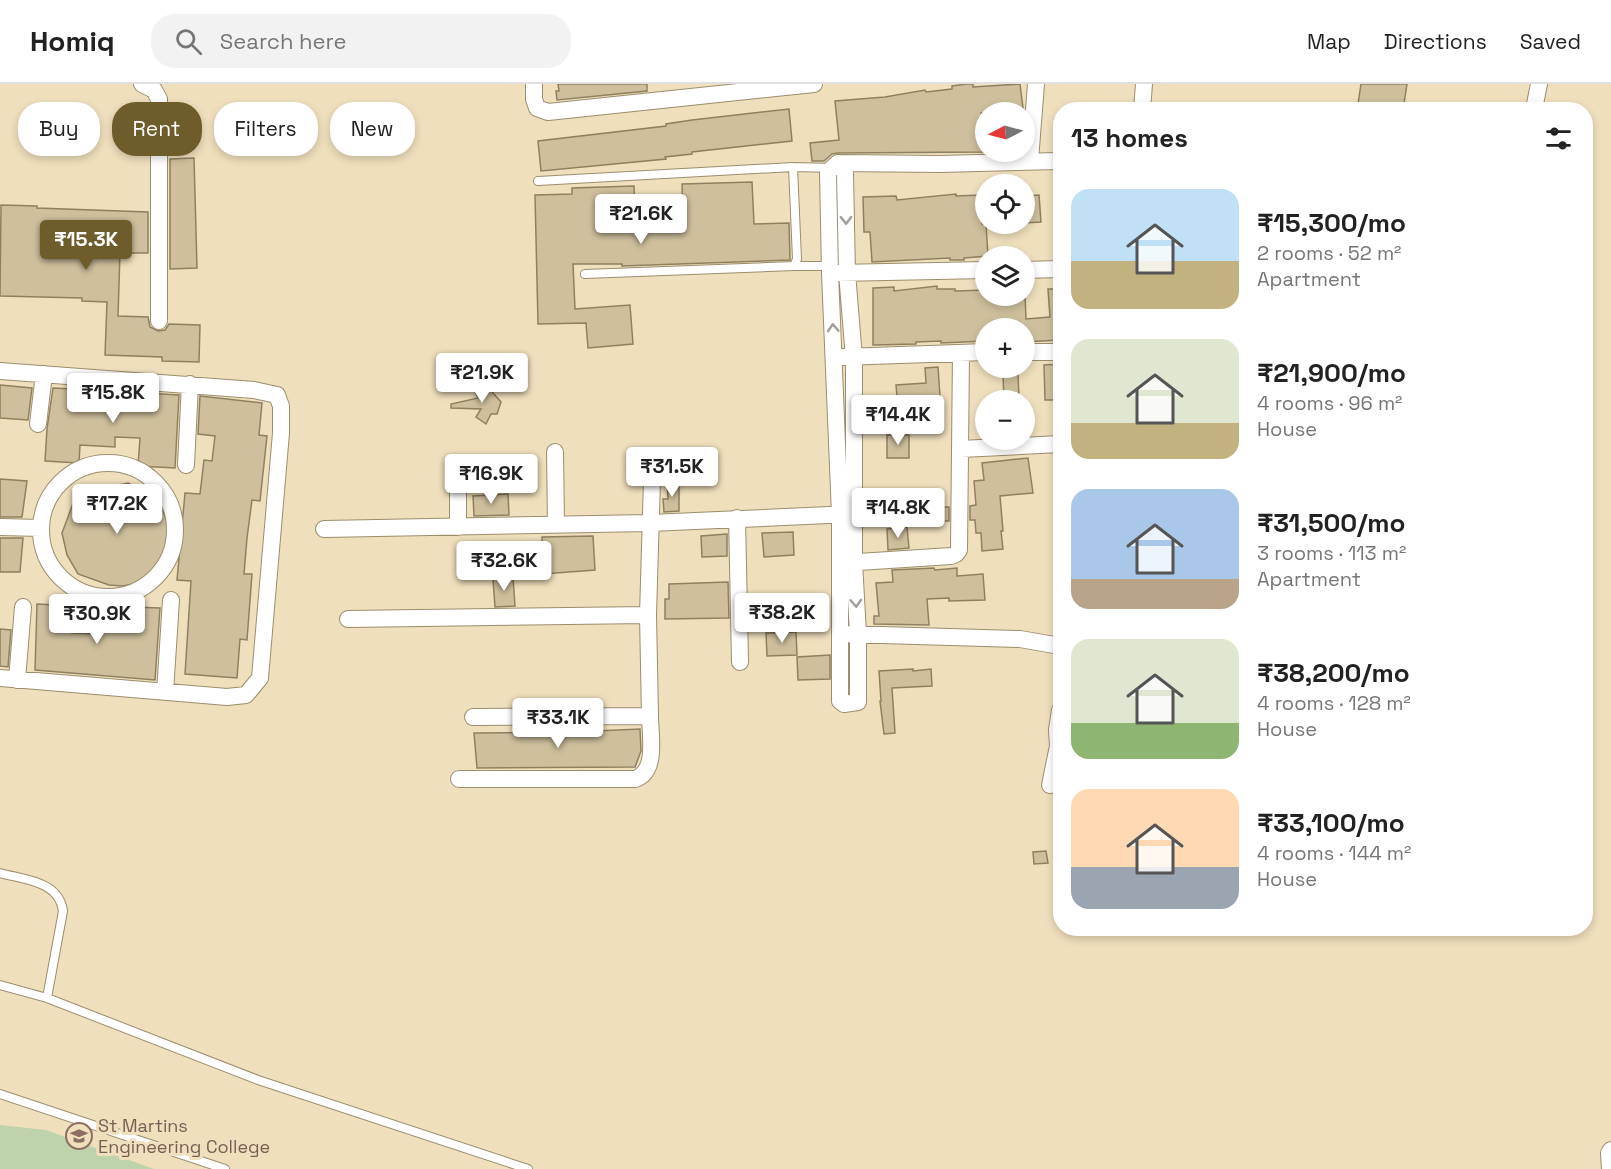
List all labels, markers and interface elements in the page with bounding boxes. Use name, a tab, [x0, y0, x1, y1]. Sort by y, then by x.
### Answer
search box	[151, 14, 571, 68]
text: Homiq	[30, 23, 115, 59]
icon: search	[172, 25, 205, 58]
text: Search here	[220, 27, 347, 55]
text: Map	[1307, 28, 1351, 55]
text: Directions	[1384, 28, 1487, 55]
text: Saved	[1520, 28, 1581, 55]
chip: Buy	[18, 102, 100, 156]
chip: Rent	[112, 102, 202, 156]
chip: Filters	[214, 102, 318, 156]
chip: New	[330, 102, 415, 156]
north arrow	[975, 102, 1035, 162]
map controls	[975, 102, 1035, 450]
text: 13 homes	[1071, 121, 1188, 155]
icon: filters	[1542, 122, 1575, 155]
button: locate	[975, 174, 1035, 234]
pin: ₹21.6K	[592, 194, 690, 245]
text: ₹21.6K	[609, 200, 673, 226]
text: ₹15,300/mo	[1257, 206, 1406, 240]
icon: home	[1119, 213, 1191, 285]
one-way arrow	[839, 215, 852, 224]
pin: ₹15.3K	[37, 220, 135, 271]
text: ₹15.3K	[54, 226, 118, 252]
text: 2 rooms · 52 m²	[1257, 240, 1401, 266]
button: layers	[975, 246, 1035, 306]
text: Apartment	[1257, 266, 1361, 292]
button: +	[975, 318, 1035, 378]
one-way arrow	[827, 323, 840, 332]
pin: ₹21.9K	[433, 353, 531, 404]
text: ₹21,900/mo	[1257, 356, 1406, 390]
text: ₹21.9K	[450, 359, 514, 385]
icon: home	[1119, 363, 1191, 435]
pin: ₹15.8K	[64, 373, 162, 424]
text: ₹15.8K	[81, 379, 145, 405]
button: −	[975, 390, 1035, 450]
text: 4 rooms · 96 m²	[1257, 390, 1402, 416]
pin: ₹14.4K	[849, 395, 947, 446]
text: ₹14.4K	[865, 401, 931, 427]
text: House	[1257, 416, 1317, 442]
pin: ₹31.5K	[623, 447, 721, 498]
text: ₹31.5K	[640, 453, 704, 479]
pin: ₹16.9K	[442, 454, 540, 505]
text: ₹16.9K	[459, 460, 523, 486]
pin: ₹17.2K	[68, 484, 166, 535]
pin: ₹14.8K	[849, 488, 947, 539]
text: ₹17.2K	[86, 490, 148, 516]
text: ₹14.8K	[866, 494, 930, 520]
text: ₹31,500/mo	[1257, 506, 1405, 540]
icon: home	[1119, 513, 1191, 585]
text: 3 rooms · 113 m²	[1257, 540, 1406, 566]
pin: ₹32.6K	[455, 541, 553, 592]
text: ₹32.6K	[470, 547, 538, 573]
text: Apartment	[1257, 566, 1361, 592]
pin: ₹38.2K	[733, 593, 831, 644]
pin: ₹30.9K	[48, 594, 146, 645]
text: ₹38.2K	[749, 599, 815, 625]
one-way arrow	[850, 599, 863, 608]
text: ₹30.9K	[63, 600, 131, 626]
text: ₹38,200/mo	[1257, 656, 1410, 690]
icon: home	[1119, 663, 1191, 735]
text: 4 rooms · 128 m²	[1257, 690, 1411, 716]
pin: ₹33.1K	[509, 698, 607, 749]
text: ₹33.1K	[526, 704, 590, 730]
text: House	[1257, 716, 1317, 742]
text: ₹33,100/mo	[1257, 806, 1405, 840]
icon: home	[1119, 813, 1191, 885]
text: 4 rooms · 144 m²	[1257, 840, 1411, 866]
text: House	[1257, 866, 1317, 892]
place label: St Martins Engineering College	[98, 1114, 270, 1158]
school or university icon: St Martins Engineering College	[64, 1121, 94, 1151]

